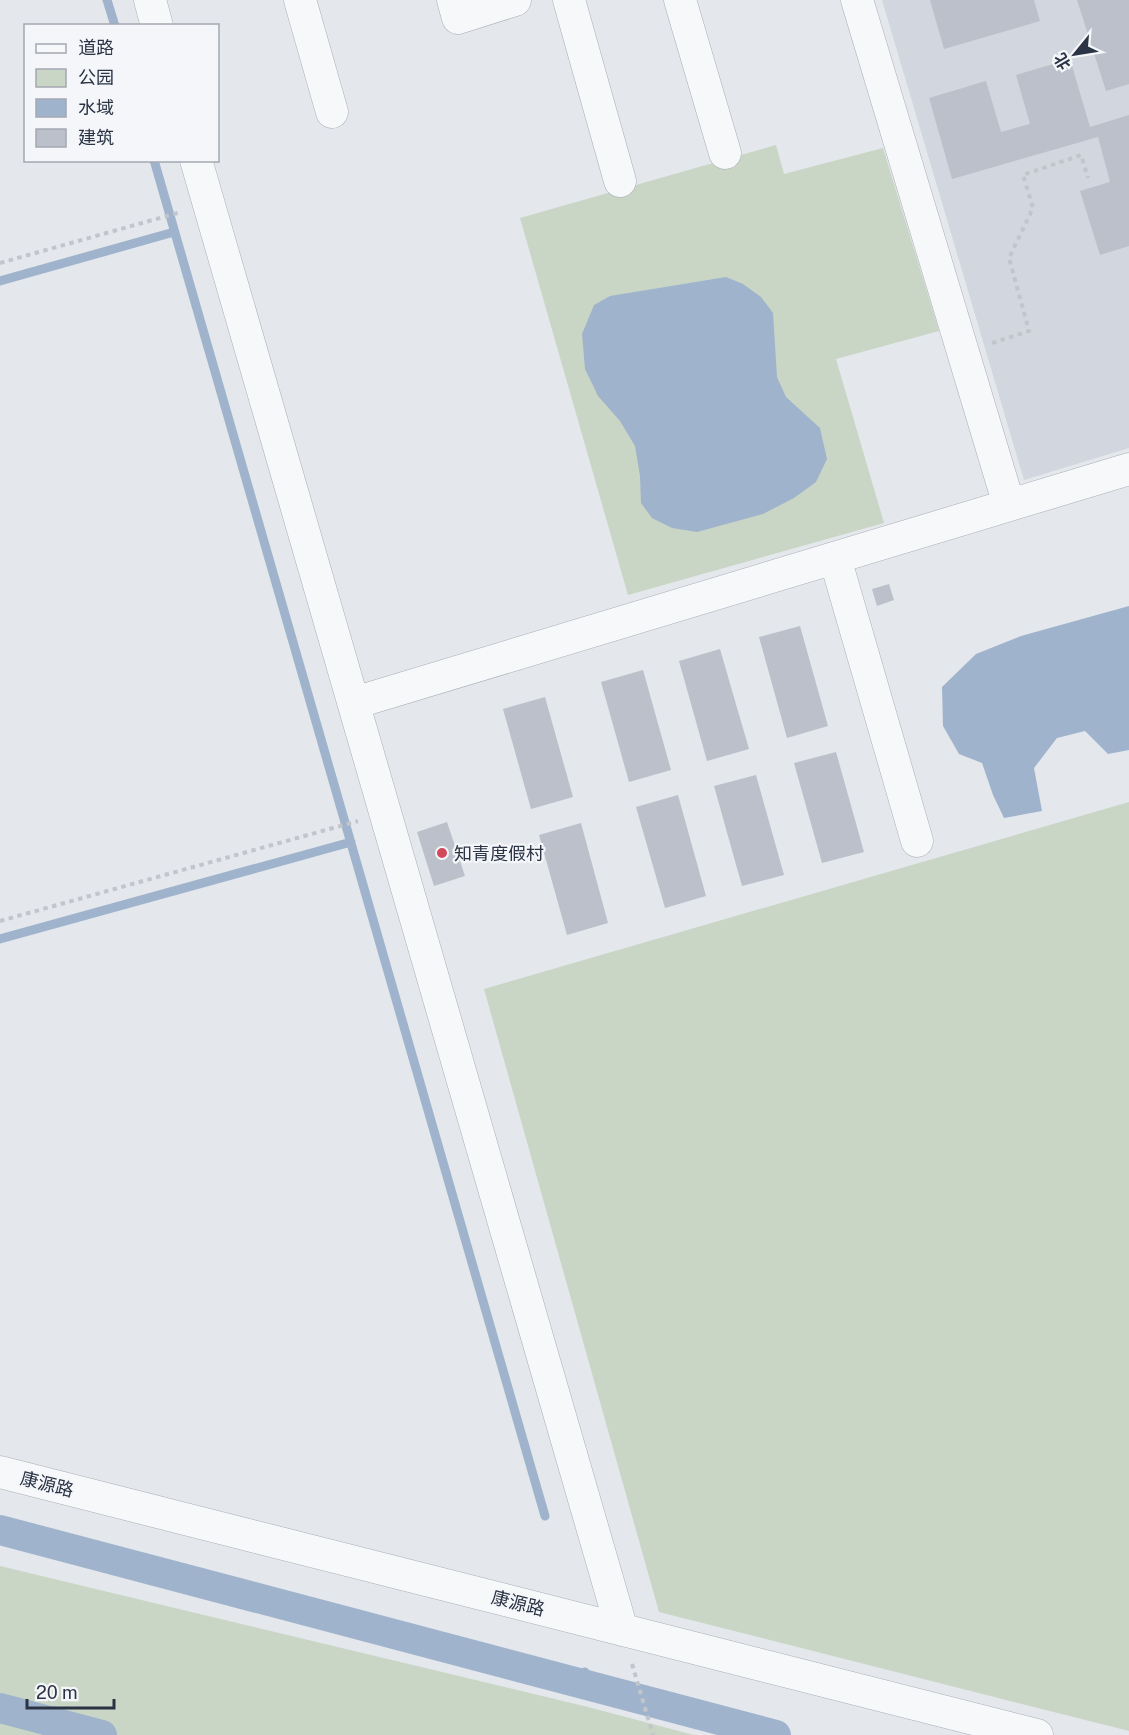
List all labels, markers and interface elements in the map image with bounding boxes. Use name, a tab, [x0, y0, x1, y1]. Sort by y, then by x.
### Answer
legend	[24, 24, 219, 162]
north arrow	[1045, 24, 1105, 84]
text: 道路	[78, 37, 114, 58]
text: 北	[1050, 50, 1075, 73]
text: 公园	[78, 67, 114, 88]
text: 水域	[78, 97, 114, 118]
text: 建筑	[78, 127, 114, 148]
place label: 知青度假村	[454, 843, 544, 864]
marker: 知青度假村	[435, 846, 449, 860]
street label: 康源路	[18, 1467, 76, 1501]
street label: 康源路	[489, 1586, 547, 1620]
scale bar	[27, 1672, 114, 1710]
text: 20 m	[36, 1682, 78, 1703]

